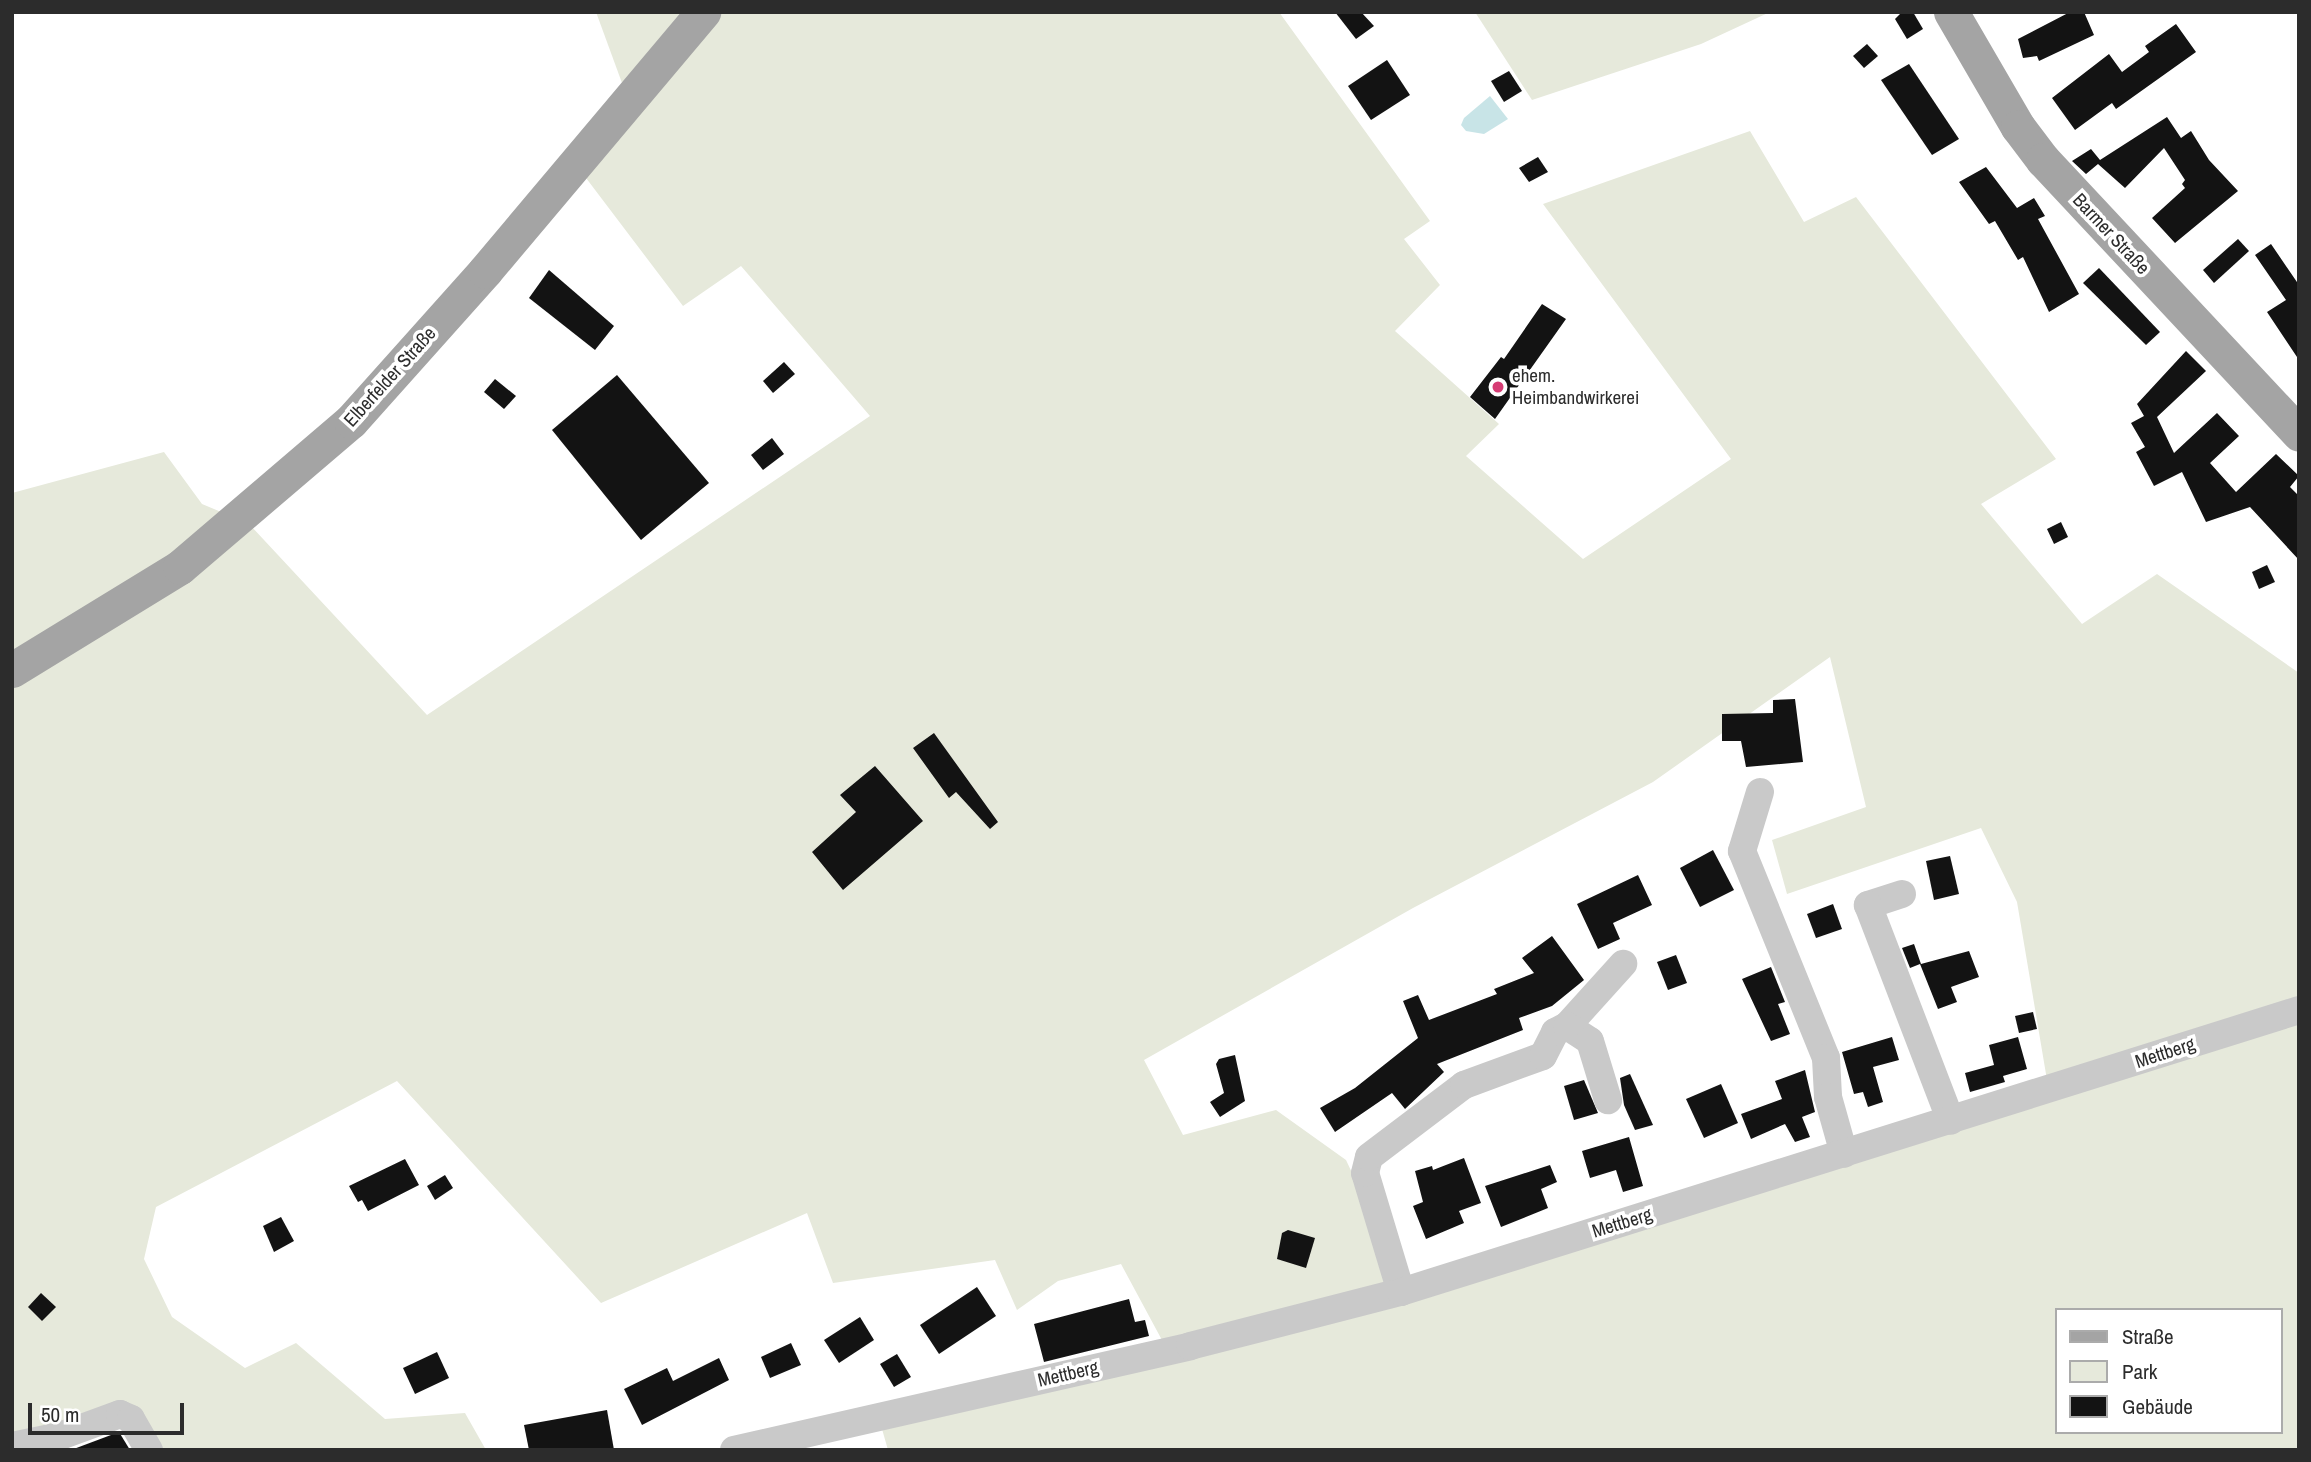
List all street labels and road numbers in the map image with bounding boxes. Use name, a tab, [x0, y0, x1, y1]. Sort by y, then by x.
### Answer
street label: Barmer Straße	[2068, 189, 2154, 279]
street label: Elberfelder Straße	[339, 322, 441, 432]
street label: Mettberg	[2132, 1033, 2198, 1073]
street label: Mettberg	[1589, 1203, 1655, 1243]
street label: Mettberg	[1035, 1356, 1101, 1392]

